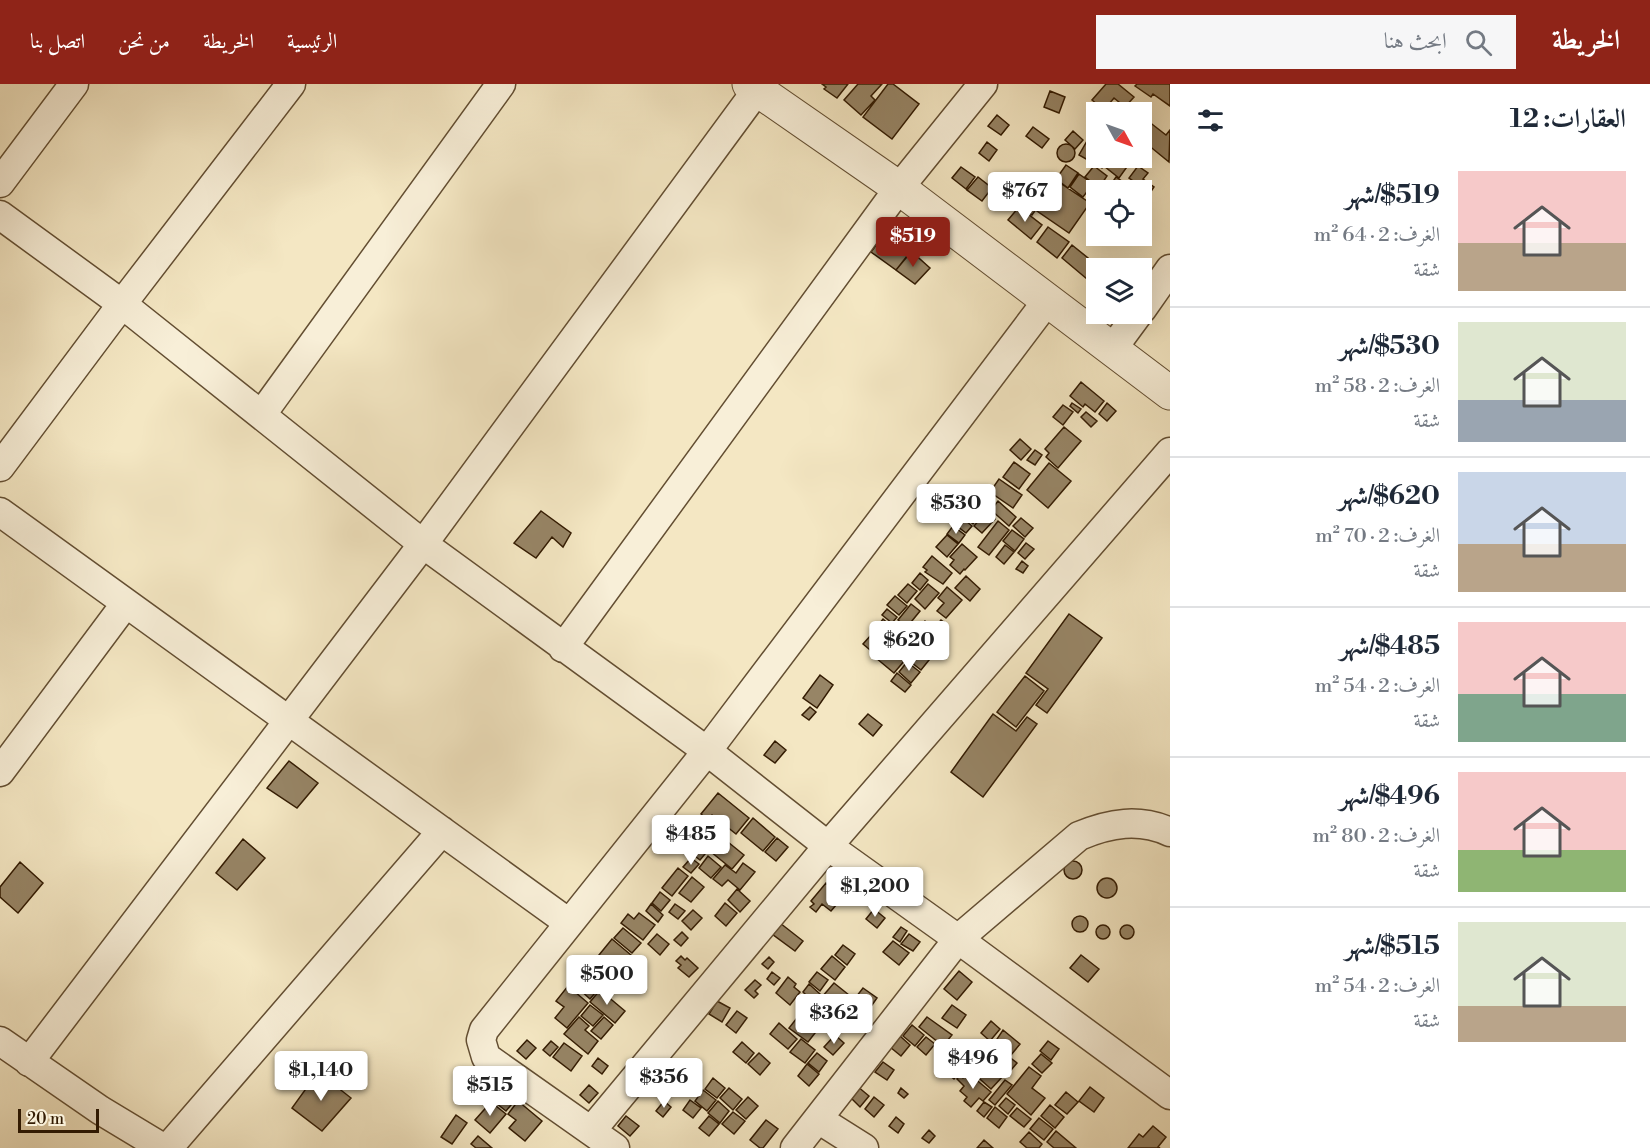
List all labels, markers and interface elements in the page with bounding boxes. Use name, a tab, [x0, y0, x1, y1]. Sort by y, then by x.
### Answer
search box	[1096, 15, 1516, 69]
text: الخريطة	[1552, 23, 1620, 58]
icon: search	[1462, 26, 1495, 59]
text: ابحث هنا	[1384, 28, 1447, 55]
text: اتصل بنا	[30, 29, 85, 55]
text: من نحن	[118, 29, 170, 55]
text: الخريطة	[203, 29, 254, 55]
text: الرئيسية	[287, 29, 337, 55]
north arrow	[1086, 102, 1152, 168]
map controls	[1086, 102, 1152, 324]
text: العقارات: 12	[1510, 103, 1626, 135]
icon: filters	[1194, 104, 1227, 137]
pin: $767	[989, 172, 1061, 223]
text: $767	[1002, 179, 1048, 204]
text: $519/شهر	[1345, 179, 1440, 211]
button: locate	[1086, 180, 1152, 246]
icon: home	[1506, 195, 1578, 267]
pin: $519	[877, 217, 949, 268]
text: الغرف: 2 · 64 m²	[1314, 223, 1440, 248]
text: $519	[890, 224, 936, 249]
button: layers	[1086, 258, 1152, 324]
text: شقة	[1414, 258, 1440, 283]
text: $530/شهر	[1339, 330, 1440, 362]
icon: home	[1506, 346, 1578, 418]
text: الغرف: 2 · 58 m²	[1315, 374, 1440, 399]
text: شقة	[1414, 409, 1440, 434]
text: $620/شهر	[1338, 480, 1440, 512]
pin: $530	[920, 484, 992, 535]
text: $530	[931, 491, 981, 516]
icon: home	[1506, 496, 1578, 568]
text: الغرف: 2 · 70 m²	[1315, 524, 1440, 549]
text: شقة	[1414, 559, 1440, 584]
pin: $620	[873, 621, 945, 672]
text: $620	[883, 628, 935, 653]
text: $485/شهر	[1340, 630, 1440, 662]
icon: home	[1506, 646, 1578, 718]
text: الغرف: 2 · 54 m²	[1315, 674, 1440, 699]
text: شقة	[1414, 709, 1440, 734]
text: $496/شهر	[1340, 780, 1440, 812]
icon: home	[1506, 796, 1578, 868]
pin: $485	[655, 815, 727, 866]
text: $485	[666, 822, 716, 847]
text: الغرف: 2 · 80 m²	[1313, 824, 1440, 849]
text: شقة	[1414, 859, 1440, 884]
pin: $1,200	[826, 867, 924, 918]
text: $1,200	[840, 874, 910, 899]
text: $515/شهر	[1345, 930, 1440, 962]
icon: home	[1506, 946, 1578, 1018]
pin: $500	[571, 955, 643, 1006]
text: $500	[580, 962, 634, 987]
text: الغرف: 2 · 54 m²	[1315, 974, 1440, 999]
pin: $362	[798, 994, 870, 1045]
text: $362	[809, 1001, 859, 1026]
text: شقة	[1414, 1009, 1440, 1034]
pin: $496	[937, 1039, 1009, 1090]
text: $496	[948, 1046, 998, 1071]
pin: $1,140	[272, 1051, 370, 1102]
text: $1,140	[289, 1058, 353, 1083]
pin: $356	[628, 1058, 700, 1109]
text: $356	[640, 1065, 688, 1090]
pin: $515	[454, 1066, 526, 1117]
text: $515	[467, 1073, 513, 1098]
scale bar	[18, 1106, 99, 1134]
text: 20 m	[27, 1109, 64, 1129]

